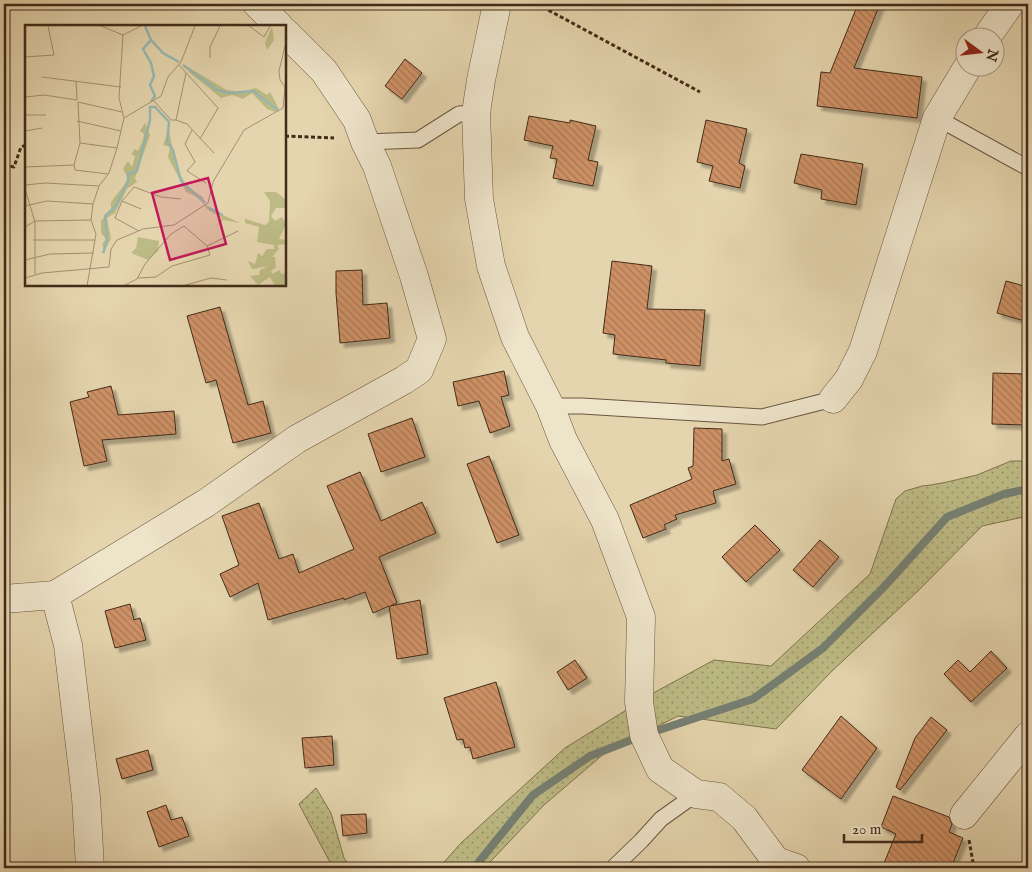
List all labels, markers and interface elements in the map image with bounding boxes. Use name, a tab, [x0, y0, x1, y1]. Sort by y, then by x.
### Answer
inset map	[25, 25, 286, 286]
north arrow	[954, 28, 1004, 78]
text: N	[981, 46, 1002, 63]
scale bar	[844, 812, 922, 844]
text: 20 m	[852, 820, 882, 839]

